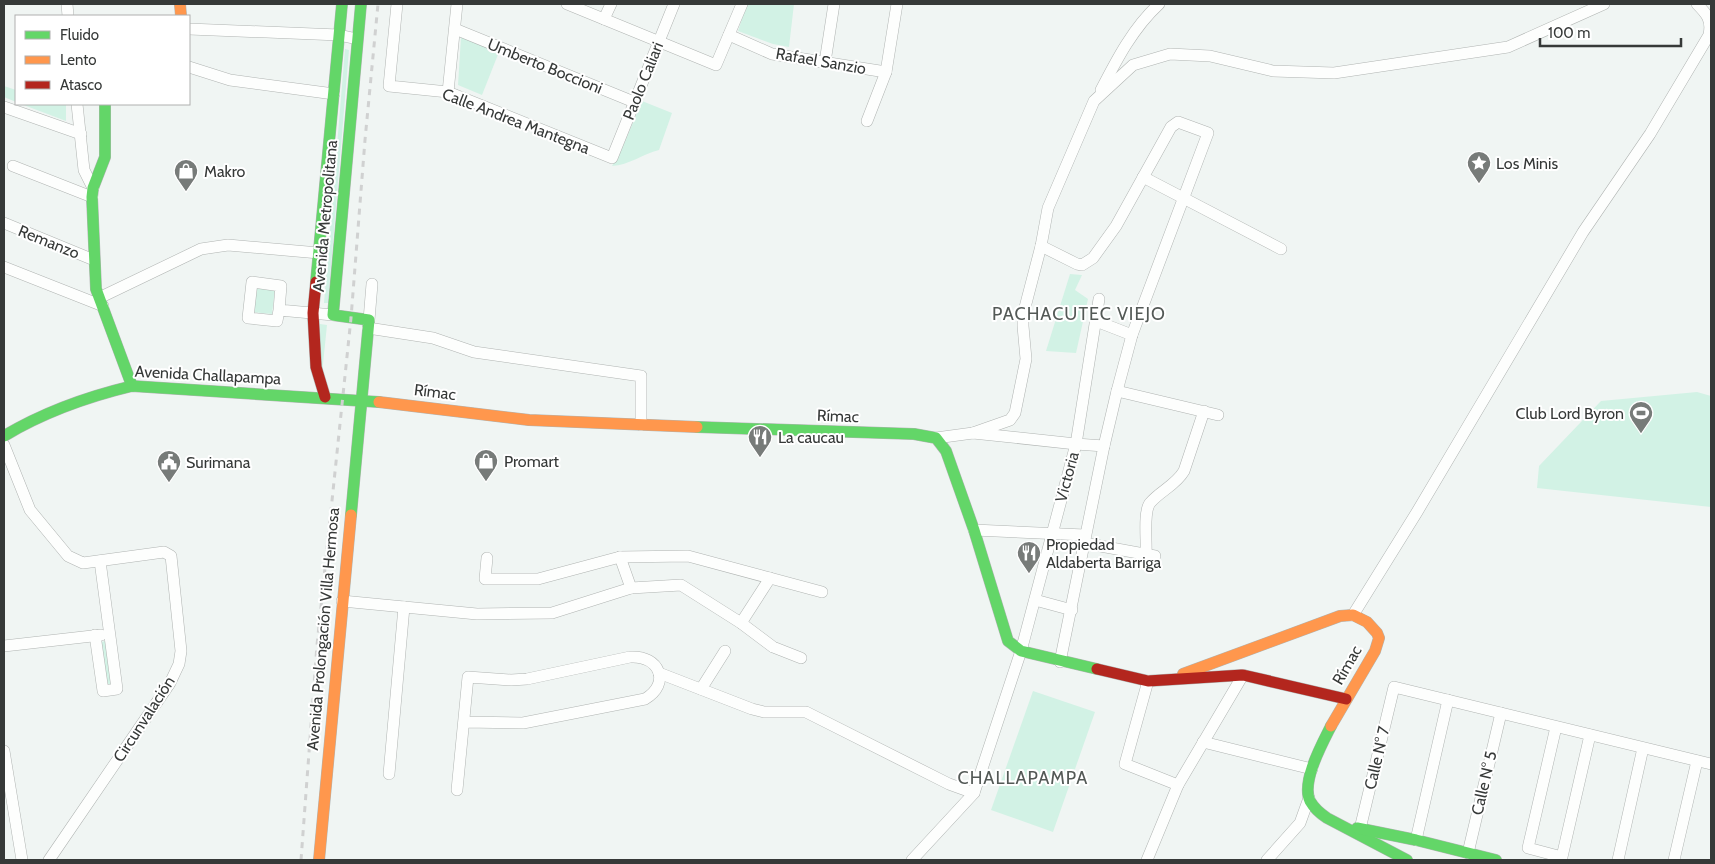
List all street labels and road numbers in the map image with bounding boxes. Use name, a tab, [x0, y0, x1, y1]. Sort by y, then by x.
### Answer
street label: Umberto Boccioni	[485, 34, 605, 98]
street label: Paolo Caliari	[619, 39, 667, 123]
street label: Rafael Sanzio	[774, 44, 868, 78]
street label: Calle Andrea Mantegna	[440, 84, 593, 158]
street label: Avenida Metropolitana	[309, 139, 341, 293]
street label: Remanzo	[16, 221, 83, 263]
street label: Avenida Challapampa	[134, 362, 282, 388]
street label: Rímac	[413, 380, 457, 404]
street label: Rímac	[817, 406, 859, 426]
street label: Victoria	[1051, 449, 1083, 504]
street label: Avenida Prolongación Villa Hermosa	[303, 507, 343, 751]
street label: Rímac	[1328, 642, 1366, 688]
street label: Circunvalación	[109, 673, 179, 765]
street label: Calle N° 7	[1361, 725, 1393, 791]
street label: Calle N° 5	[1467, 749, 1501, 817]

